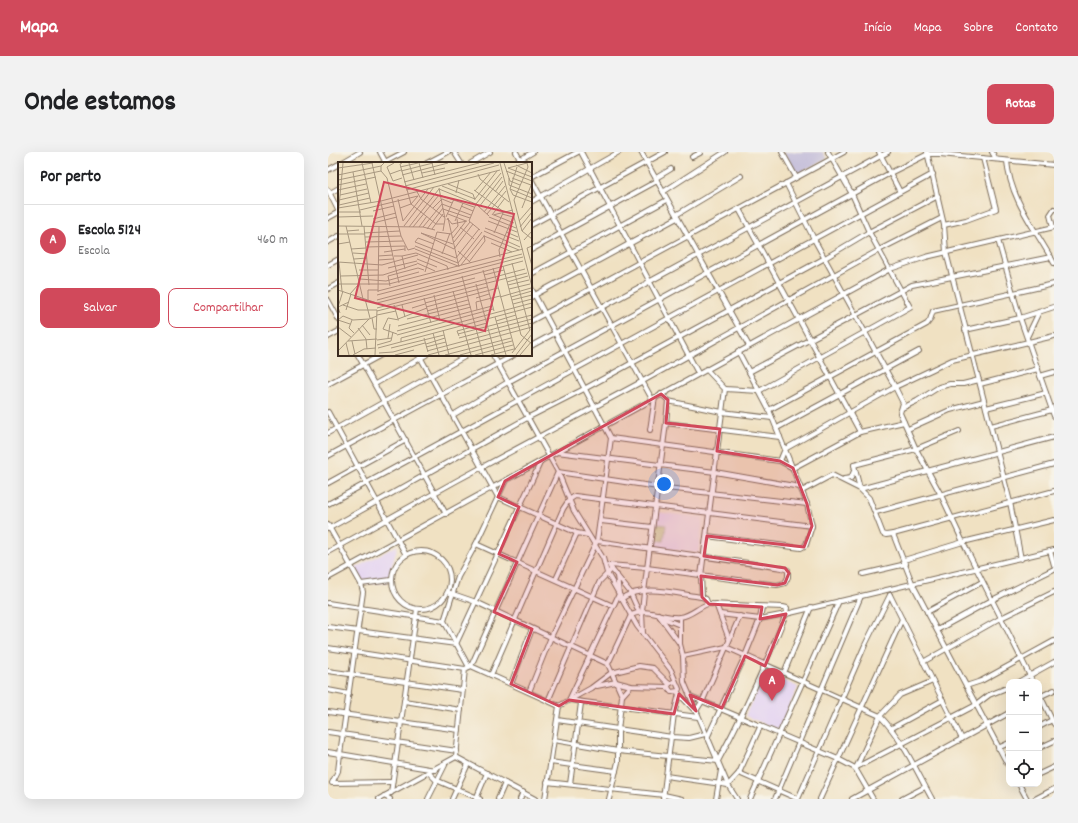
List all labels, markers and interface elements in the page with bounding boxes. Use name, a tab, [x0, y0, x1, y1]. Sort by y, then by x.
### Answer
text: Mapa	[20, 15, 58, 42]
text: Início	[864, 18, 892, 38]
text: Mapa	[914, 18, 941, 38]
text: Sobre	[963, 18, 993, 38]
text: Contato	[1015, 18, 1058, 38]
text: Onde estamos	[24, 84, 176, 124]
button: Rotas	[987, 84, 1054, 124]
inset map	[338, 162, 532, 356]
text: Por perto	[40, 166, 101, 190]
text: Escola 5124	[78, 220, 141, 242]
text: A	[49, 231, 57, 250]
text: 460 m	[257, 231, 288, 250]
text: Escola	[78, 242, 110, 261]
button: Salvar	[40, 288, 160, 328]
button: Compartilhar	[168, 288, 288, 328]
your location	[654, 474, 674, 494]
pin: A	[759, 668, 785, 701]
map controls	[1006, 679, 1042, 787]
button: +	[1006, 679, 1042, 715]
button: −	[1006, 715, 1042, 751]
button: locate	[1006, 751, 1042, 787]

